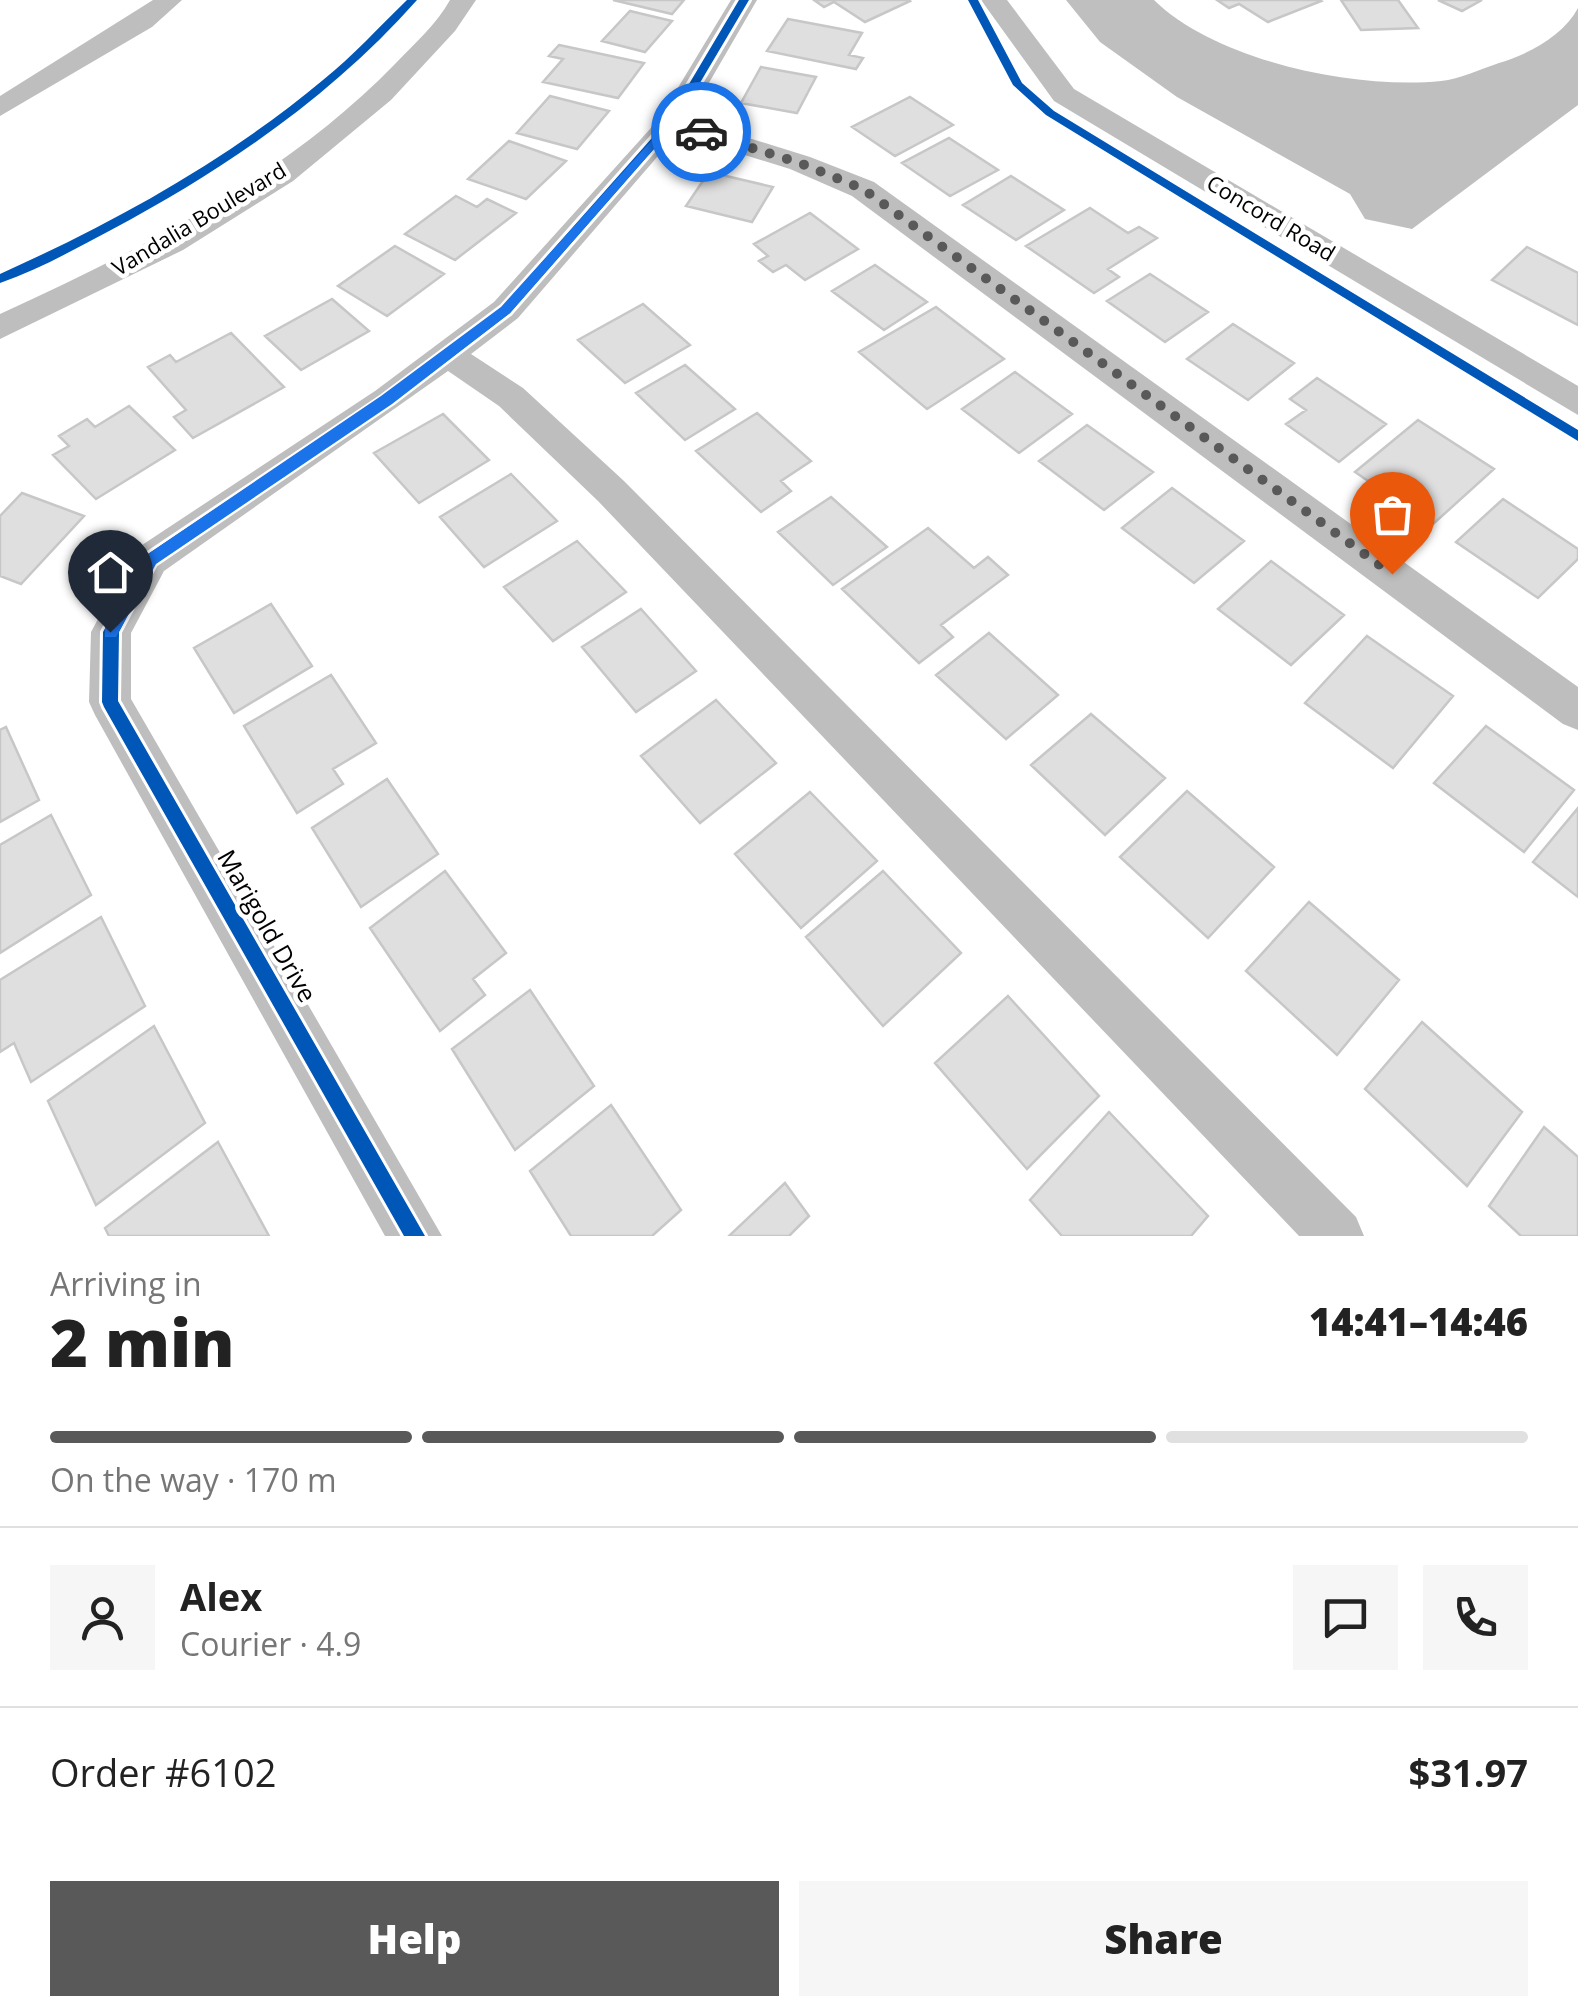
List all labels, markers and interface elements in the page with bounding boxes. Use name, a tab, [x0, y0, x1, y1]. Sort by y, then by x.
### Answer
courier	[651, 82, 751, 182]
icon: car	[674, 105, 729, 160]
street label: Vandalia Boulevard	[106, 154, 291, 282]
street label: Concord Road	[1202, 167, 1341, 267]
pin	[1350, 472, 1435, 575]
icon: bag	[1365, 487, 1420, 542]
pin	[68, 530, 153, 633]
icon: home	[83, 545, 138, 600]
street label: Marigold Drive	[210, 843, 325, 1008]
text: Arriving in	[50, 1262, 202, 1305]
text: 14:41–14:46	[1309, 1295, 1528, 1347]
text: 2 min	[50, 1298, 235, 1386]
text: On the way · 170 m	[50, 1458, 337, 1501]
button: person	[50, 1565, 155, 1670]
button: chat	[1293, 1565, 1398, 1670]
button: phone	[1423, 1565, 1528, 1670]
text: Alex	[180, 1570, 262, 1622]
text: Courier · 4.9	[180, 1622, 361, 1665]
text: Order #6102	[50, 1746, 277, 1798]
text: $31.97	[1409, 1746, 1528, 1798]
button: Help	[50, 1881, 779, 1996]
button: Share	[799, 1881, 1528, 1996]

